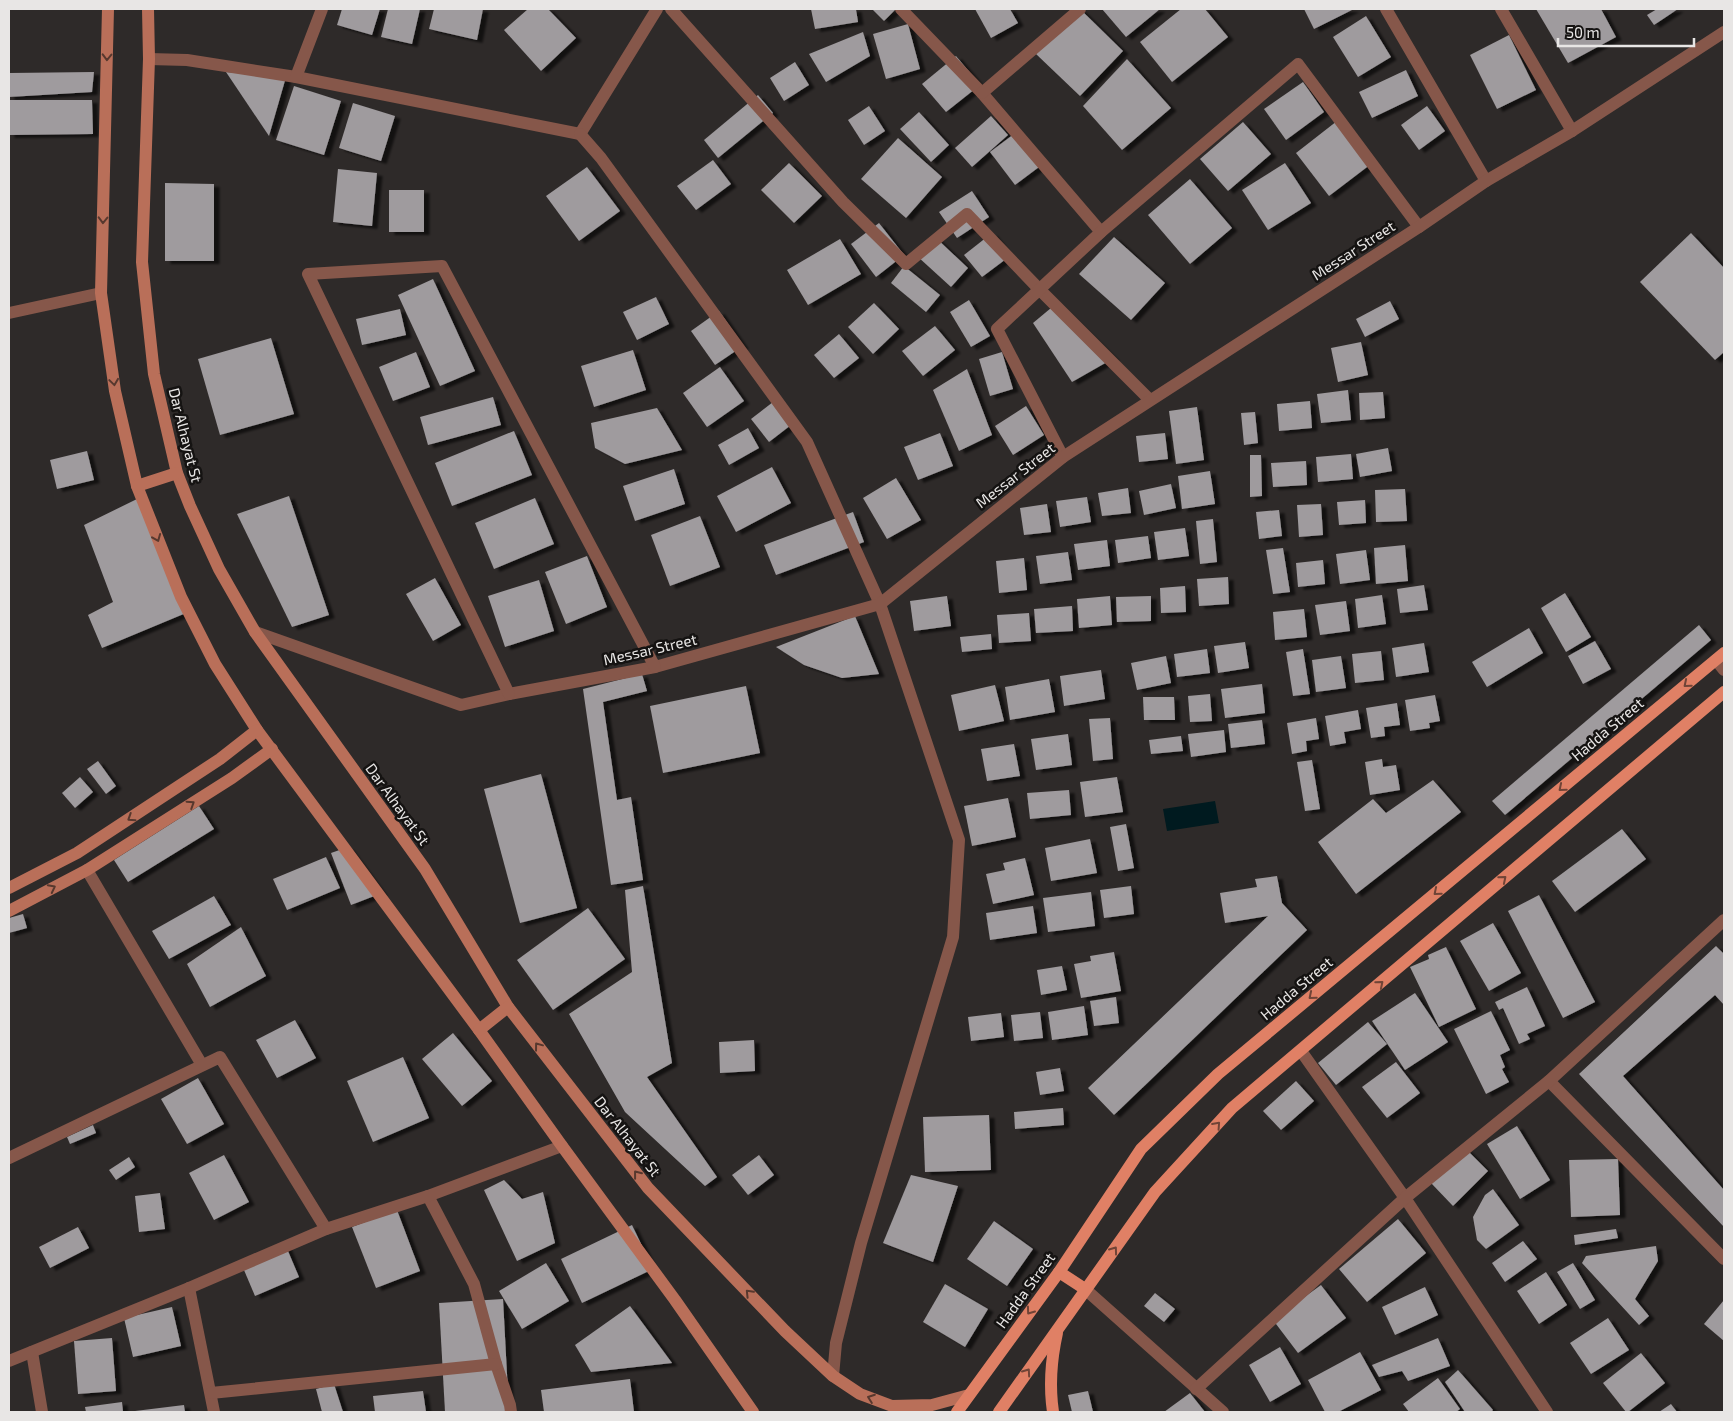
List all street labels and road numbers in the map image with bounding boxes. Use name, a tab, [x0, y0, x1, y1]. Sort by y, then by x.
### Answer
street label: Messar Street	[1308, 216, 1398, 284]
street label: Dar Alhayat St	[166, 386, 207, 484]
street label: Messar Street	[972, 438, 1058, 511]
street label: Messar Street	[601, 629, 699, 669]
street label: Hadda Street	[1567, 693, 1647, 764]
street label: Dar Alhayat St	[362, 760, 434, 849]
street label: Hadda Street	[1256, 952, 1336, 1023]
street label: Dar Alhayat St	[591, 1092, 665, 1180]
street label: Hadda Street	[992, 1249, 1059, 1331]

